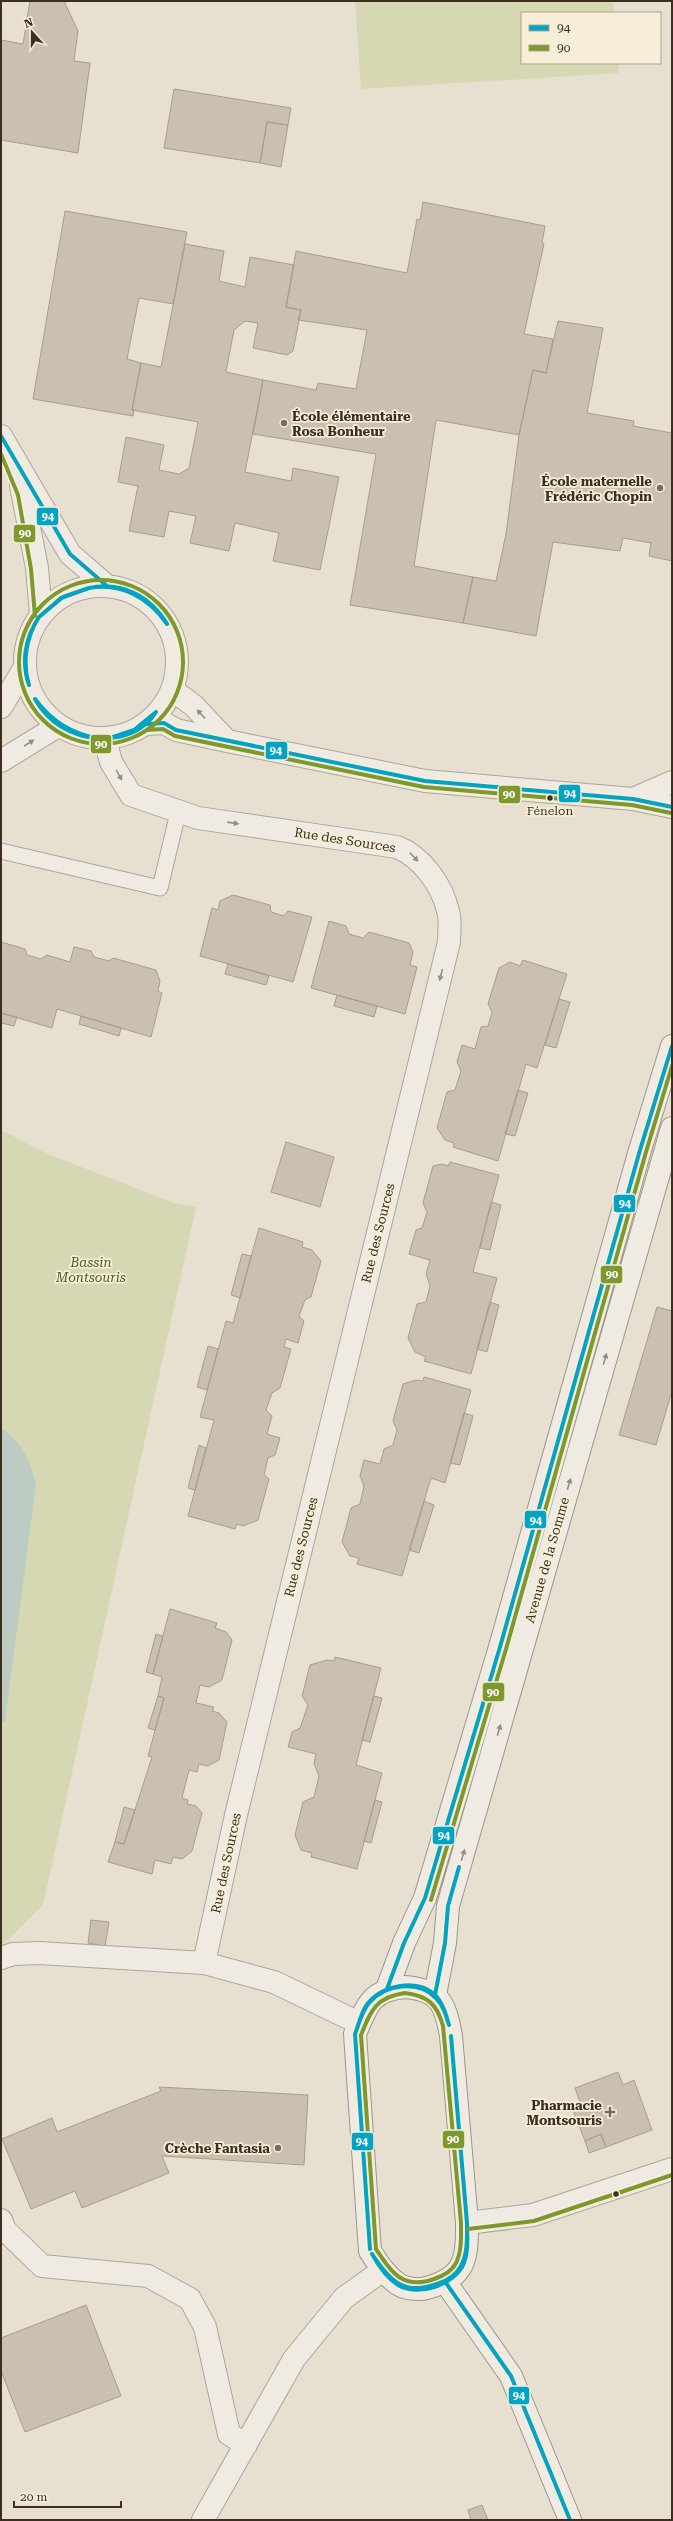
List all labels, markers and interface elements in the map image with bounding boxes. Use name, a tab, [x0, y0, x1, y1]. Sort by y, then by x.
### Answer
north arrow	[12, 12, 52, 52]
legend	[521, 12, 661, 64]
text: N	[22, 15, 35, 31]
text: 94	[557, 21, 571, 35]
text: 90	[557, 41, 571, 55]
place label: École élémentaire Rosa Bonheur	[292, 408, 411, 439]
marker: École élémentaire Rosa Bonheur	[279, 418, 289, 428]
place label: École maternelle Frédéric Chopin	[541, 473, 652, 504]
marker: École maternelle Frédéric Chopin	[655, 483, 665, 493]
line badge: 94	[36, 507, 59, 526]
text: 94	[42, 510, 55, 523]
line badge: 90	[13, 524, 36, 543]
text: 90	[19, 527, 31, 540]
one-way arrow	[197, 709, 206, 719]
line badge: 90	[90, 734, 112, 754]
text: 90	[95, 738, 107, 751]
one-way arrow	[24, 740, 35, 747]
line badge: 94	[265, 741, 288, 760]
text: 94	[270, 744, 283, 757]
one-way arrow	[115, 769, 122, 781]
line badge: 94	[558, 784, 581, 803]
line badge: 90	[498, 785, 521, 804]
text: 94	[564, 787, 577, 800]
text: 90	[503, 788, 515, 801]
marker: Fénelon	[545, 793, 555, 803]
place label: Fénelon	[527, 804, 573, 818]
one-way arrow	[227, 820, 239, 826]
street label: Rue des Sources	[293, 825, 397, 855]
one-way arrow	[409, 852, 419, 862]
one-way arrow	[438, 969, 444, 981]
street label: Rue des Sources	[358, 1181, 398, 1285]
line badge: 94	[613, 1194, 636, 1213]
text: 94	[619, 1197, 632, 1210]
park label: Bassin Montsouris	[55, 1255, 126, 1285]
line badge: 90	[600, 1265, 623, 1284]
text: 90	[606, 1268, 618, 1281]
one-way arrow	[602, 1352, 608, 1364]
one-way arrow	[566, 1477, 572, 1489]
street label: Rue des Sources	[281, 1495, 321, 1599]
street label: Avenue de la Somme	[522, 1495, 572, 1625]
line badge: 94	[524, 1510, 547, 1529]
text: 94	[530, 1514, 543, 1527]
line badge: 90	[482, 1682, 505, 1702]
text: 90	[487, 1686, 499, 1699]
one-way arrow	[496, 1723, 502, 1736]
street label: Rue des Sources	[208, 1811, 244, 1915]
line badge: 94	[432, 1826, 455, 1845]
text: 94	[438, 1829, 451, 1842]
one-way arrow	[460, 1848, 466, 1861]
place label: Pharmacie Montsouris	[526, 2098, 602, 2128]
marker: Pharmacie Montsouris	[605, 2107, 615, 2117]
line badge: 90	[442, 2130, 465, 2149]
line badge: 94	[351, 2132, 374, 2151]
text: 90	[447, 2133, 459, 2146]
text: 94	[356, 2135, 369, 2148]
place label: Crèche Fantasia	[165, 2141, 270, 2156]
marker: Crèche Fantasia	[273, 2143, 283, 2153]
unlabelled marker	[611, 2189, 621, 2199]
line badge: 94	[508, 2386, 530, 2405]
text: 94	[513, 2389, 526, 2402]
scale bar	[14, 2483, 121, 2509]
text: 20 m	[20, 2490, 47, 2504]

